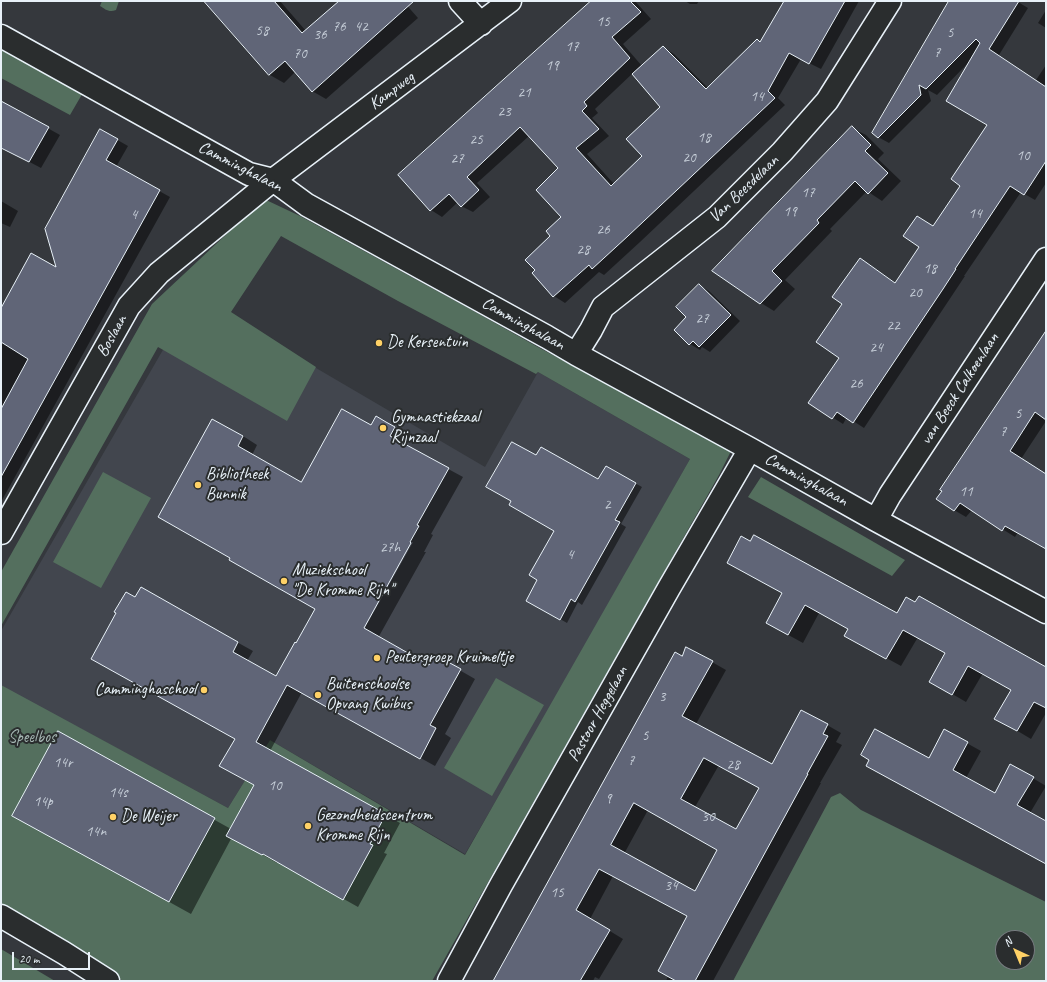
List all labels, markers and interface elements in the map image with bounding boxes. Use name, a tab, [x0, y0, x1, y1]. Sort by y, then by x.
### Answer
house number: 15	[596, 13, 610, 31]
house number: 76	[332, 18, 346, 36]
house number: 42	[354, 18, 368, 36]
house number: 58	[255, 22, 269, 40]
house number: 5	[947, 24, 953, 42]
house number: 36	[313, 26, 327, 44]
house number: 17	[565, 38, 579, 56]
house number: 7	[934, 44, 940, 62]
house number: 70	[293, 45, 307, 63]
house number: 19	[545, 57, 559, 75]
street label: Kampweg	[365, 67, 419, 115]
house number: 21	[517, 84, 531, 102]
house number: 14	[750, 88, 764, 106]
house number: 23	[497, 103, 511, 121]
house number: 18	[697, 129, 711, 147]
house number: 25	[469, 131, 483, 149]
street label: Camminghalaan	[195, 137, 285, 197]
house number: 10	[1016, 147, 1030, 165]
house number: 20	[682, 149, 696, 167]
house number: 27	[450, 150, 464, 168]
street label: Van Beesdelaan	[705, 151, 783, 227]
house number: 17	[801, 184, 815, 202]
house number: 19	[783, 203, 797, 221]
house number: 14	[968, 205, 982, 223]
house number: 4	[131, 206, 137, 224]
house number: 26	[596, 221, 610, 239]
house number: 28	[576, 241, 590, 259]
house number: 18	[923, 260, 937, 278]
house number: 20	[908, 284, 922, 302]
street label: Camminghalaan	[478, 293, 568, 355]
house number: 27	[695, 310, 709, 328]
street label: Boslaan	[92, 311, 132, 361]
house number: 22	[886, 317, 900, 335]
street label: van Beeck Calkoenlaan	[916, 329, 1004, 449]
place label: De Kersentuin	[387, 333, 468, 353]
marker: De Kersentuin	[374, 338, 384, 348]
house number: 24	[869, 339, 883, 357]
house number: 26	[849, 375, 863, 393]
house number: 5	[1015, 405, 1021, 423]
place label: Gymnastiekzaal Rijnzaal	[391, 408, 479, 448]
marker: Gymnastiekzaal Rijnzaal	[378, 423, 388, 433]
house number: 7	[1000, 423, 1006, 441]
street label: Camminghalaan	[761, 449, 851, 511]
place label: Bibliotheek Bunnik	[206, 465, 268, 505]
marker: Bibliotheek Bunnik	[193, 480, 203, 490]
house number: 11	[959, 483, 973, 501]
house number: 2	[604, 496, 610, 514]
house number: 27h	[380, 539, 400, 557]
house number: 4	[567, 546, 573, 564]
place label: Muziekschool "De Kromme Rijn"	[292, 561, 393, 601]
marker: Muziekschool "De Kromme Rijn"	[279, 576, 289, 586]
place label: Peutergroep Kruimeltje	[385, 648, 513, 668]
marker: Peutergroep Kruimeltje	[372, 653, 382, 663]
street label: Pastoor Heggelaan	[563, 663, 633, 765]
place label: Buitenschoolse Opvang Kwibus	[326, 675, 411, 715]
place label: Camminghaschool	[95, 680, 196, 700]
marker: Camminghaschool	[199, 685, 209, 695]
house number: 3	[659, 688, 665, 706]
marker: Buitenschoolse Opvang Kwibus	[313, 690, 323, 700]
house number: 5	[642, 727, 648, 745]
park label: Speelbos	[8, 728, 56, 748]
house number: 7	[628, 752, 634, 770]
house number: 14r	[54, 754, 72, 772]
house number: 28	[726, 756, 740, 774]
house number: 10	[268, 777, 282, 795]
house number: 14s	[109, 784, 127, 802]
house number: 9	[605, 790, 611, 808]
house number: 14p	[33, 793, 53, 811]
place label: Gezondheidscentrum Kromme Rijn	[316, 806, 432, 846]
place label: De Weijer	[121, 807, 177, 827]
house number: 30	[701, 808, 715, 826]
marker: De Weijer	[108, 812, 118, 822]
marker: Gezondheidscentrum Kromme Rijn	[303, 821, 313, 831]
house number: 14n	[86, 823, 106, 841]
house number: 34	[664, 877, 678, 895]
house number: 15	[550, 884, 564, 902]
north arrow	[995, 930, 1035, 970]
text: N	[1000, 935, 1015, 949]
scale bar	[14, 944, 92, 970]
text: 20 m	[19, 951, 39, 967]

